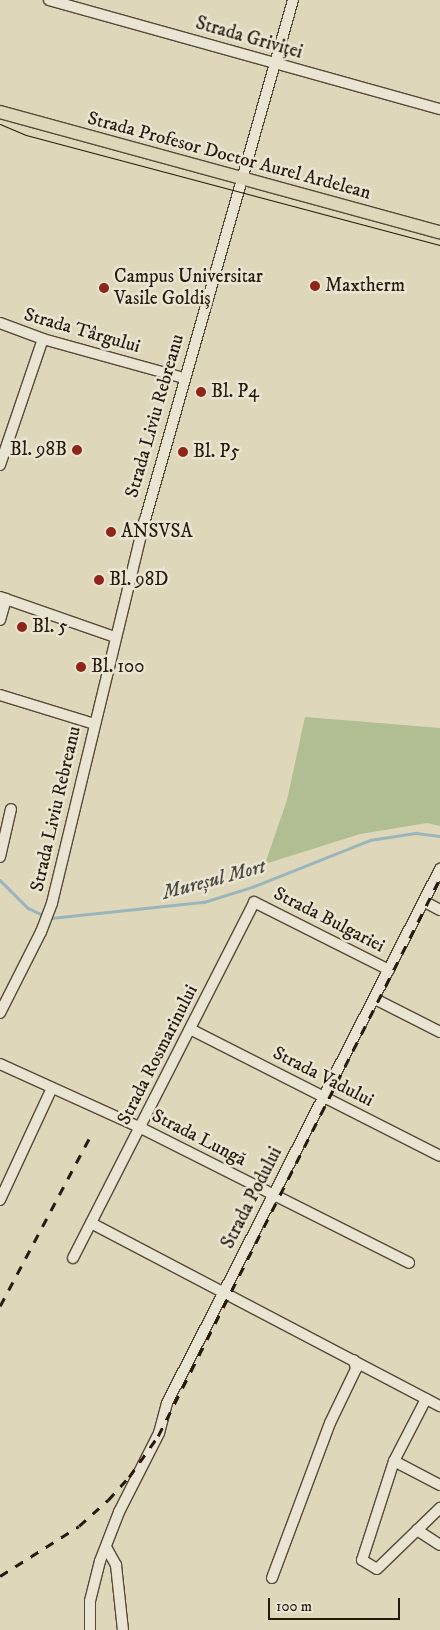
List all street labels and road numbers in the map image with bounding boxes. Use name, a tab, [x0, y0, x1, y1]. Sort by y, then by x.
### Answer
street label: Strada Griviței	[193, 12, 305, 64]
street label: Strada Profesor Doctor Aurel Ardelean	[85, 107, 373, 205]
street label: Strada Târgului	[21, 303, 143, 359]
street label: Strada Liviu Rebreanu	[121, 332, 189, 500]
street label: Strada Liviu Rebreanu	[26, 724, 86, 894]
street label: Strada Bulgariei	[270, 882, 388, 958]
street label: Strada Rosmarinului	[113, 981, 203, 1129]
street label: Strada Vadului	[269, 1042, 377, 1112]
street label: Strada Lungă	[148, 1104, 250, 1172]
street label: Strada Podului	[217, 1143, 287, 1253]

